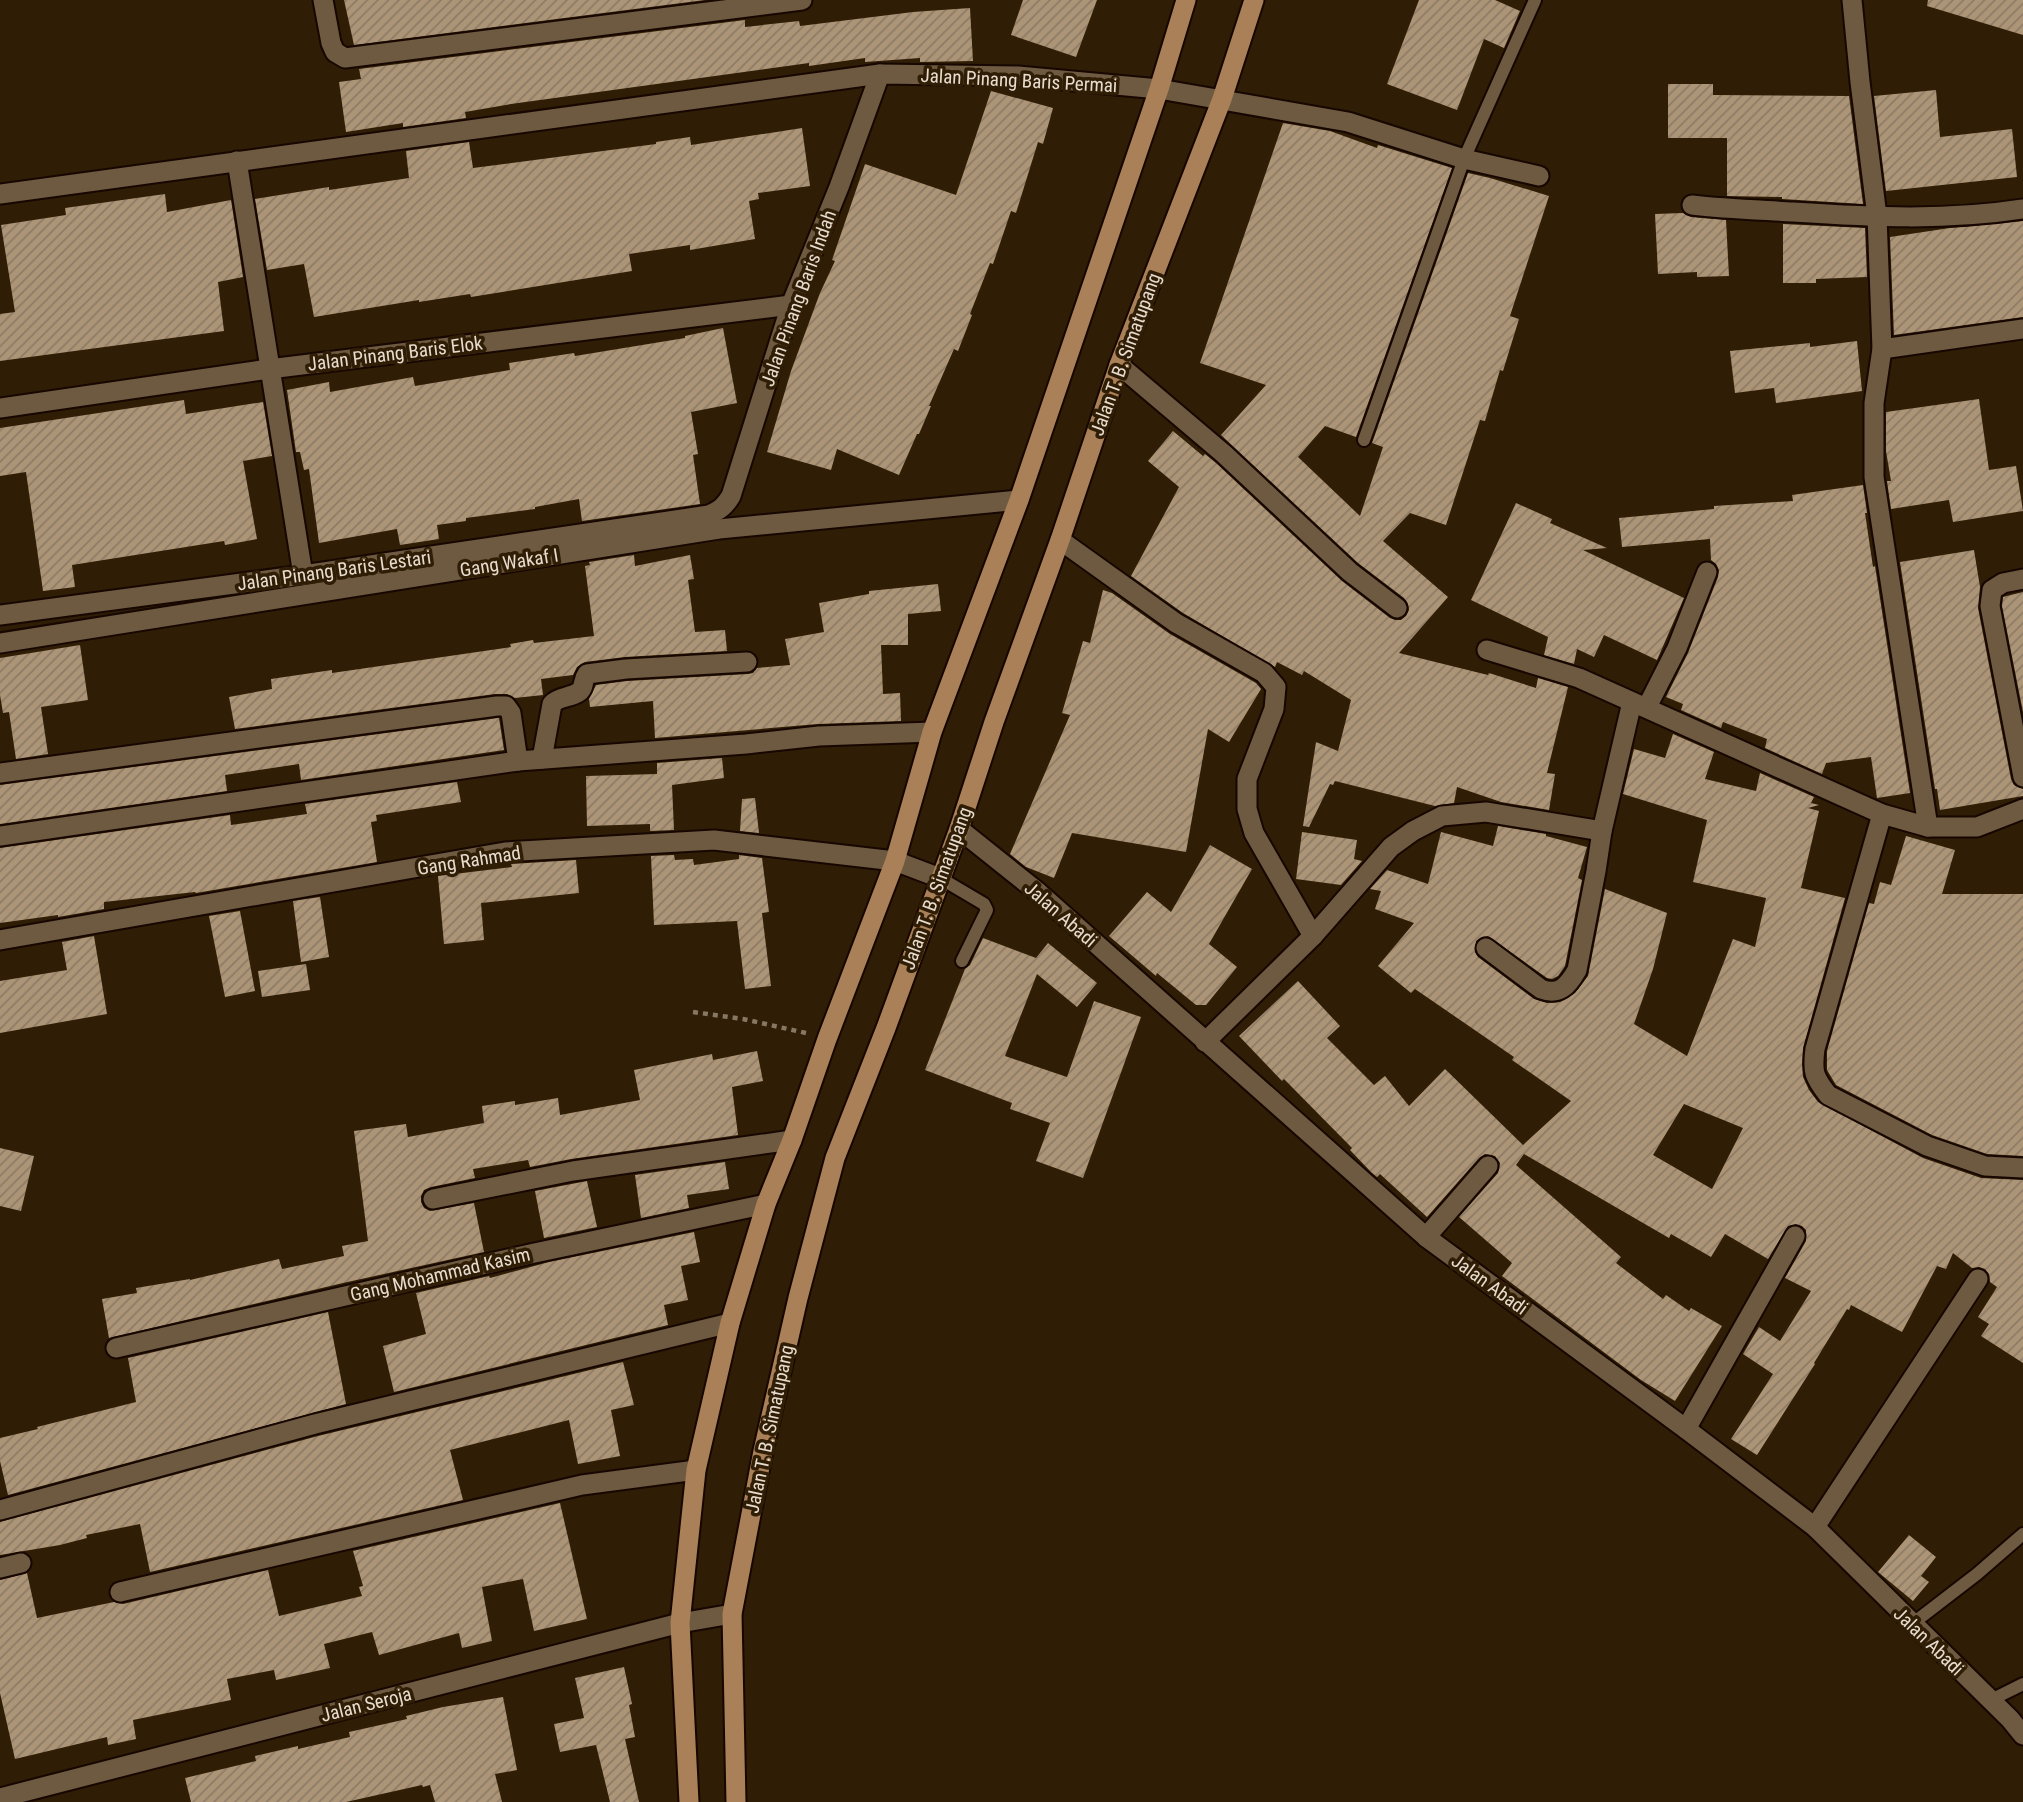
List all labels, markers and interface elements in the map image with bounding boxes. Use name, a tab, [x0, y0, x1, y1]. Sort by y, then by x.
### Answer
street label: Jalan Pinang Baris Permai	[920, 64, 1118, 97]
street label: Jalan Pinang Baris Indah	[756, 207, 841, 389]
street label: Jalan T. B. Simatupang	[1085, 270, 1166, 439]
street label: Jalan Pinang Baris Elok	[306, 331, 484, 376]
street label: Gang Wakaf I	[458, 543, 560, 582]
street label: Jalan Pinang Baris Lestari	[236, 545, 433, 595]
street label: Jalan T. B. Simatupang	[896, 804, 977, 973]
street label: Gang Rahmad	[416, 841, 522, 880]
street label: Jalan Abadi	[1020, 877, 1102, 952]
street label: Gang Mohammad Kasim	[348, 1243, 532, 1306]
street label: Jalan Abadi	[1447, 1249, 1532, 1320]
street label: Jalan T. B. Simatupang	[740, 1343, 799, 1515]
street label: Jalan Abadi	[1889, 1602, 1968, 1680]
street label: Jalan Seroja	[318, 1682, 414, 1727]

